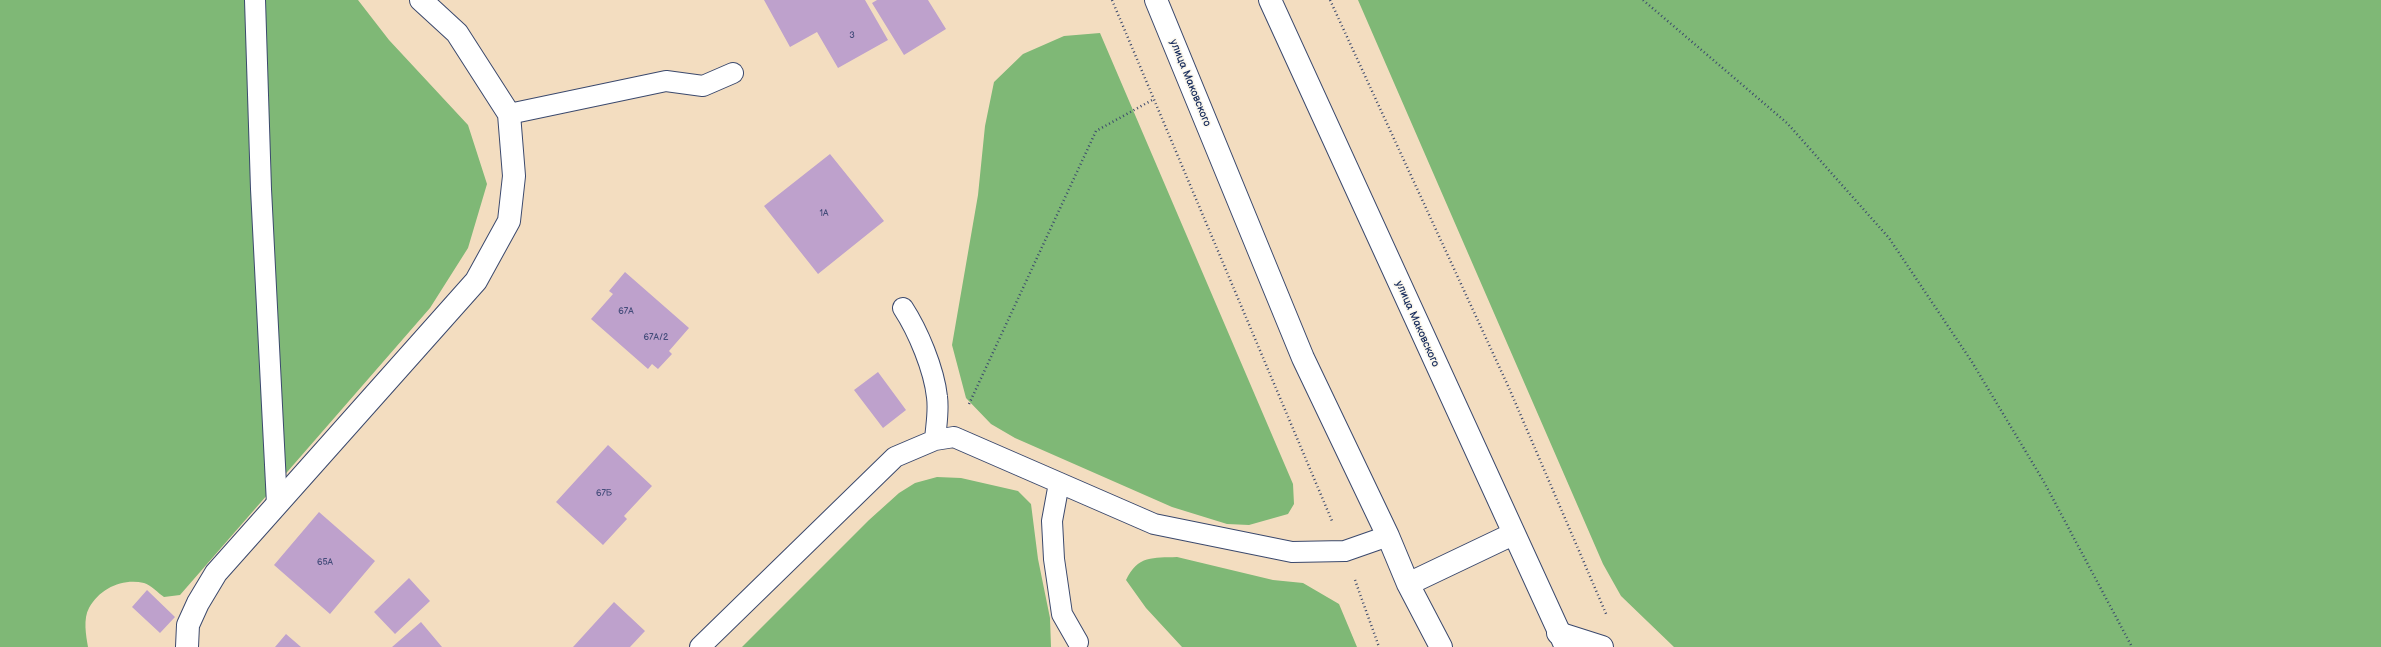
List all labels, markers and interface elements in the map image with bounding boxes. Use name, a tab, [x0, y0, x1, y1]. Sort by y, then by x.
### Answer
house number: 3	[849, 31, 855, 41]
street label: улица Маковского	[1166, 37, 1214, 129]
house number: 1А	[820, 209, 828, 219]
street label: улица Маковского	[1392, 279, 1442, 369]
house number: 67А	[618, 307, 634, 317]
house number: 67А/2	[644, 333, 668, 343]
house number: 67Б	[596, 489, 612, 499]
house number: 65А	[317, 558, 333, 568]

